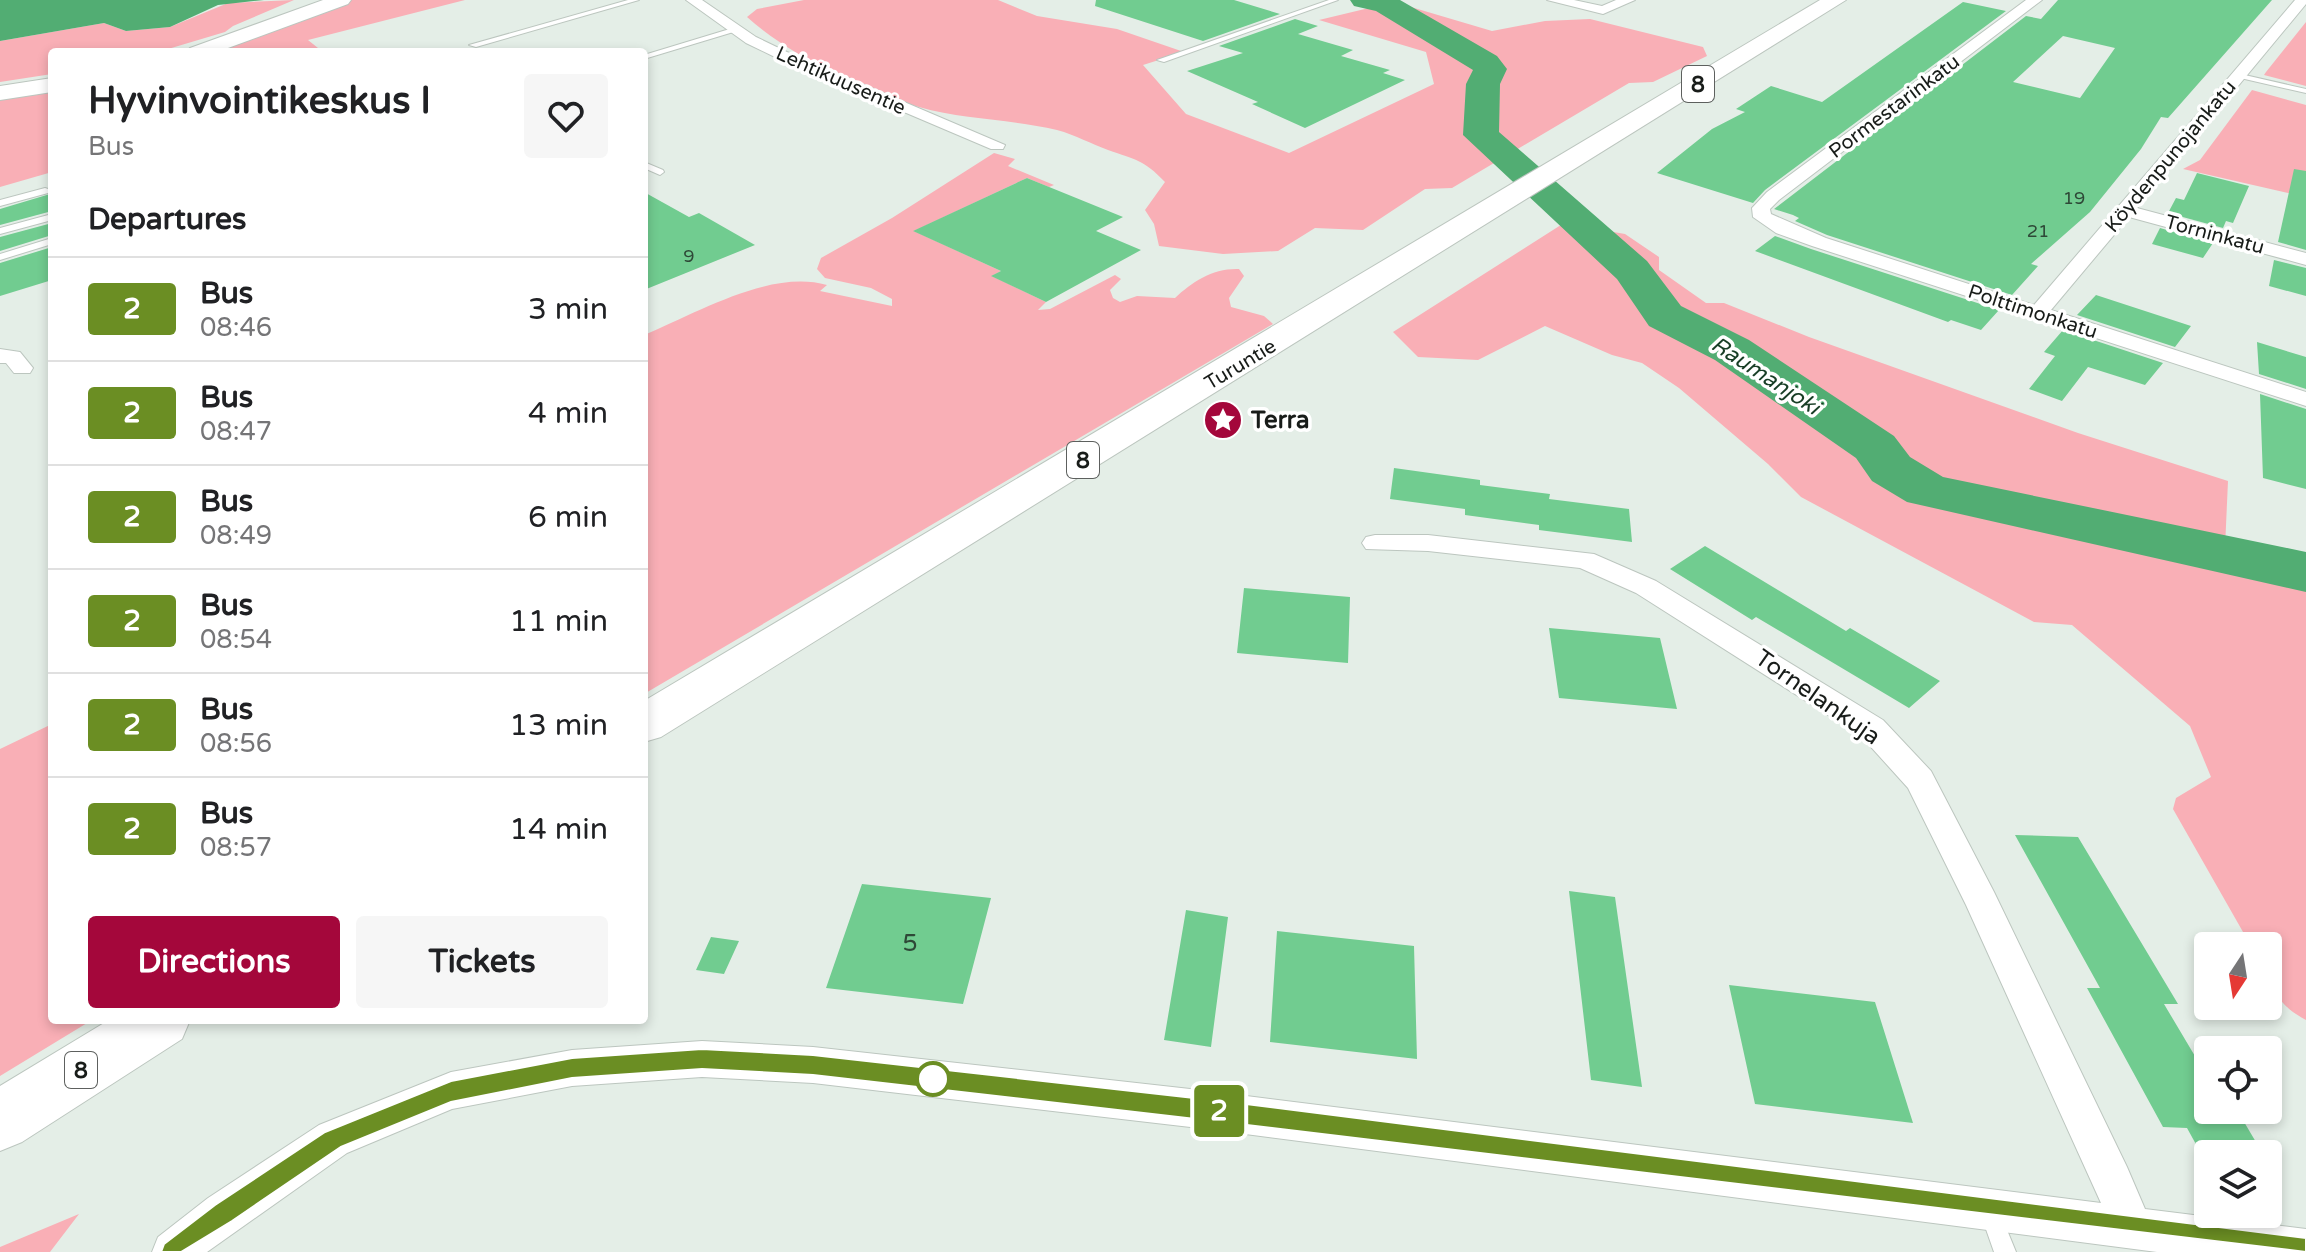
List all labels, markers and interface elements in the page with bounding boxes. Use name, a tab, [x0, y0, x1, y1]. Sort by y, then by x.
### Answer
street label: Lehtikuusentie	[772, 42, 909, 120]
street label: Pormestarinkatu	[1825, 50, 1965, 164]
road number: 8	[1682, 66, 1714, 102]
button: heart	[524, 74, 608, 158]
street label: Köydenpunojankatu	[2100, 76, 2241, 238]
text: Hyvinvointikeskus I	[88, 78, 431, 124]
text: Bus	[88, 131, 134, 162]
house number: 19	[2063, 187, 2085, 209]
text: Departures	[88, 201, 246, 238]
street label: Torninkatu	[2163, 210, 2267, 260]
house number: 21	[2027, 220, 2049, 242]
house number: 9	[683, 245, 695, 267]
text: Bus	[200, 275, 253, 312]
street label: Polttimonkatu	[1965, 280, 2100, 344]
text: 3 min	[528, 291, 608, 328]
text: 2	[123, 292, 141, 326]
text: 08:46	[200, 312, 272, 343]
water label: Raumanjoki	[1706, 331, 1827, 422]
street label: Turuntie	[1201, 334, 1281, 395]
text: Bus	[200, 379, 253, 416]
text: 4 min	[528, 395, 608, 432]
text: 2	[123, 396, 141, 430]
place icon: Terra	[1202, 399, 1244, 441]
place label: Terra	[1250, 406, 1310, 435]
text: 08:47	[200, 416, 272, 447]
road number: 8	[1067, 442, 1099, 478]
text: Bus	[200, 483, 253, 520]
text: 6 min	[528, 499, 608, 536]
text: 2	[123, 500, 141, 534]
text: 08:49	[200, 520, 272, 551]
text: Bus	[200, 587, 253, 624]
text: 11 min	[509, 603, 608, 640]
text: 2	[123, 604, 141, 638]
text: 08:54	[200, 624, 272, 655]
street label: Tornelankuja	[1749, 644, 1886, 751]
text: Bus	[200, 691, 253, 728]
text: 13 min	[509, 707, 608, 744]
text: 2	[123, 708, 141, 742]
text: 08:56	[200, 728, 272, 759]
text: Bus	[200, 795, 253, 832]
text: 14 min	[509, 811, 608, 848]
text: 2	[123, 812, 141, 846]
text: 08:57	[200, 832, 272, 863]
button: Directions	[88, 916, 340, 1008]
button: Tickets	[356, 916, 608, 1008]
house number: 5	[902, 929, 918, 958]
north arrow	[2194, 932, 2282, 1020]
map controls	[2194, 932, 2282, 1228]
button: locate	[2194, 1036, 2282, 1124]
road number: 8	[65, 1052, 97, 1088]
unlabelled marker	[916, 1062, 950, 1096]
line badge: 2	[1193, 1085, 1245, 1137]
text: 2	[1210, 1094, 1228, 1128]
button: layers	[2194, 1140, 2282, 1228]

